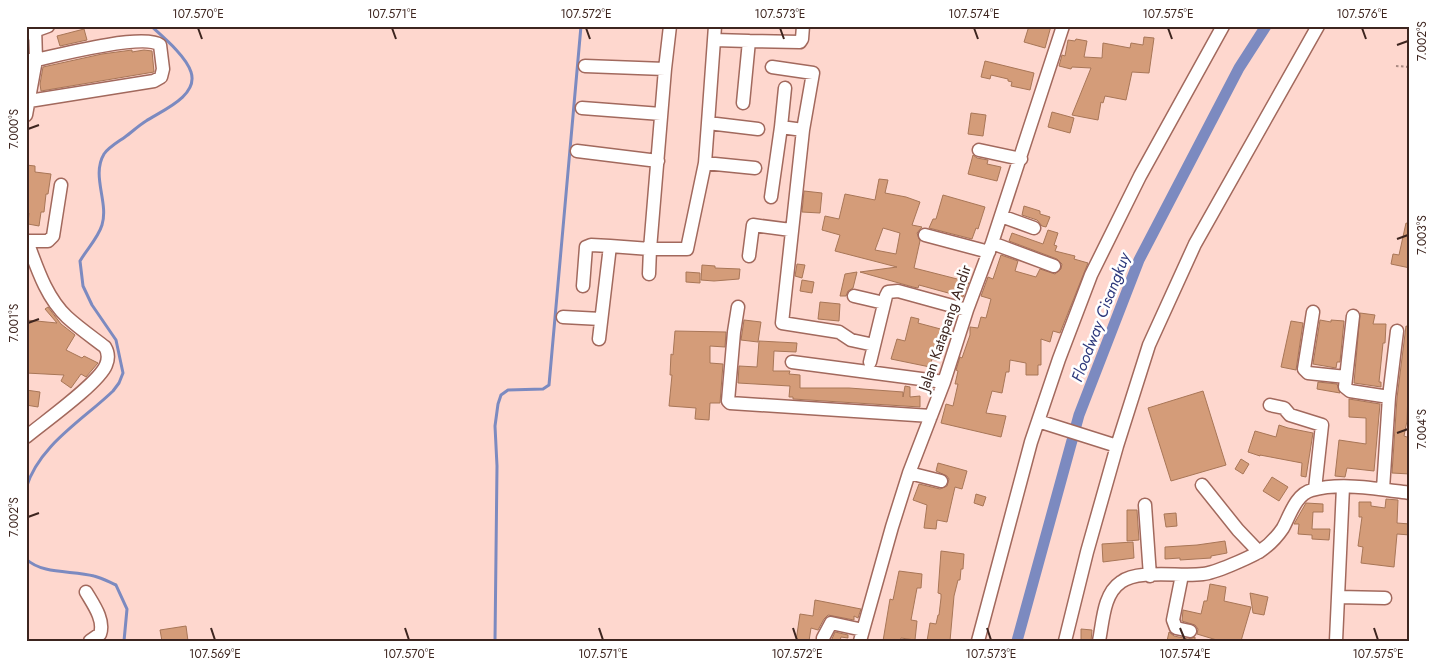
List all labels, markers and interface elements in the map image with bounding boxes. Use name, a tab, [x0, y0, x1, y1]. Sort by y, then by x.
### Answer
text: 107.570°E	[172, 5, 224, 23]
text: 107.571°E	[367, 5, 417, 23]
text: 107.572°E	[560, 5, 612, 23]
text: 107.573°E	[755, 5, 805, 23]
text: 107.574°E	[948, 5, 1000, 23]
text: 107.575°E	[1142, 5, 1194, 23]
text: 107.576°E	[1336, 5, 1388, 23]
text: 7.002°S	[1413, 21, 1431, 61]
text: 7.000°S	[5, 108, 23, 149]
text: 7.003°S	[1413, 215, 1431, 255]
water label: Floodway Cisangkuy	[1065, 248, 1136, 385]
street label: Jalan Katapang Andir	[912, 261, 977, 396]
text: 7.001°S	[5, 303, 23, 342]
text: 7.004°S	[1413, 409, 1431, 449]
text: 7.002°S	[5, 497, 23, 537]
text: 107.569°E	[189, 645, 241, 663]
text: 107.570°E	[383, 645, 435, 663]
text: 107.571°E	[578, 645, 628, 663]
text: 107.572°E	[771, 645, 823, 663]
text: 107.573°E	[966, 645, 1016, 663]
text: 107.574°E	[1159, 645, 1211, 663]
text: 107.575°E	[1352, 645, 1404, 663]

